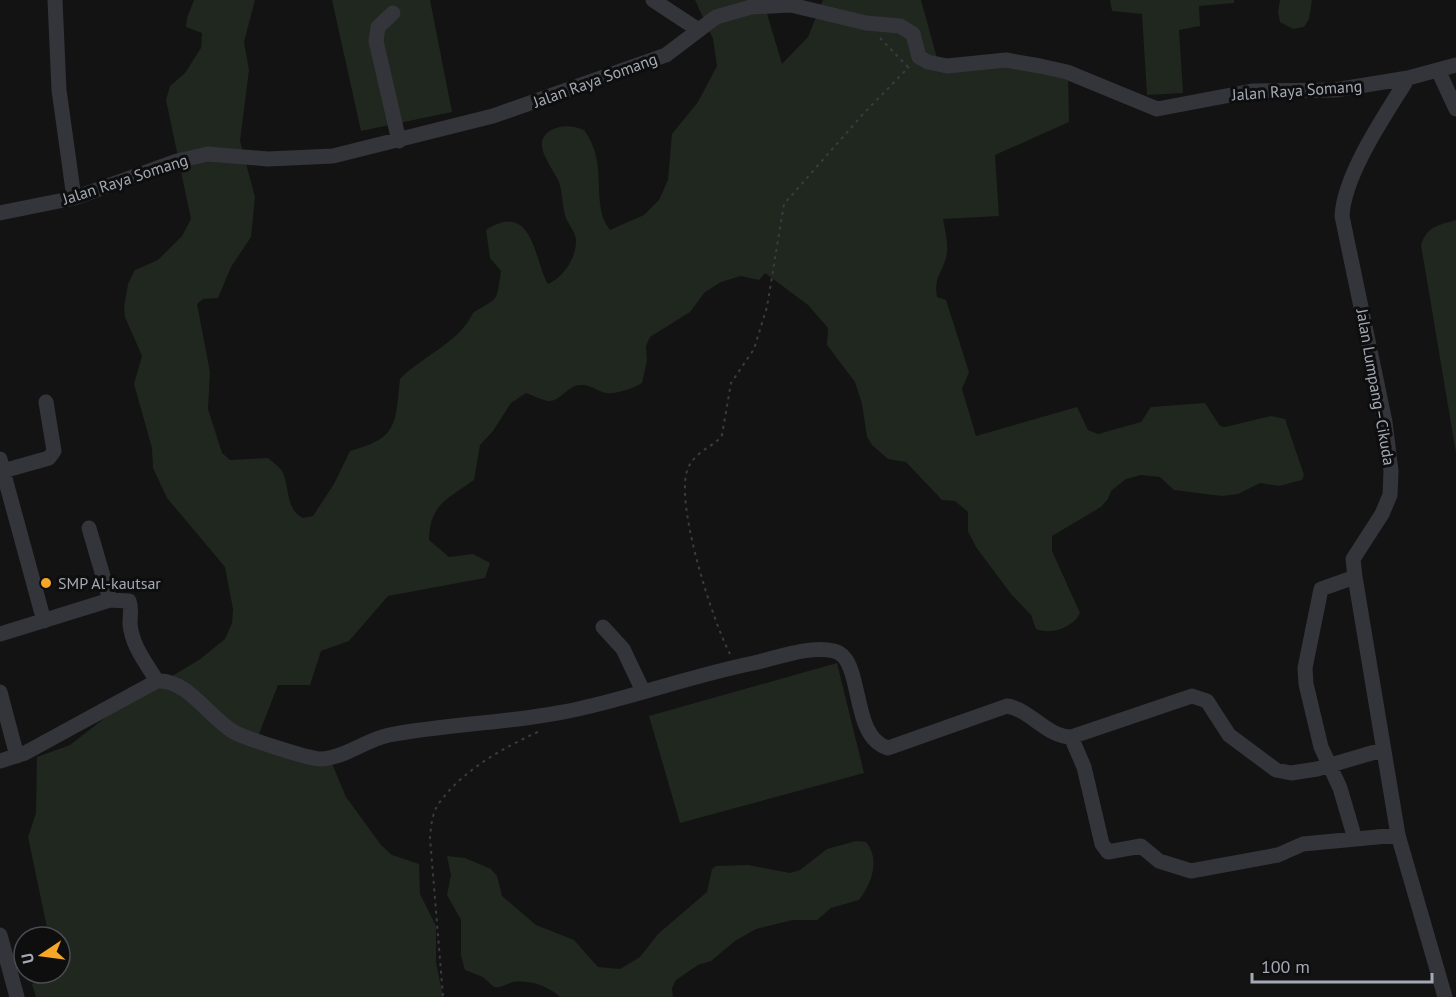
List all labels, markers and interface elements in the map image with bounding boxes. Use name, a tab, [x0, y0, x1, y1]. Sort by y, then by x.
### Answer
street label: Jalan Raya Somang	[529, 48, 660, 112]
street label: Jalan Raya Somang	[1230, 75, 1363, 105]
street label: Jalan Raya Somang	[59, 149, 190, 209]
street label: Jalan Lumpang–Cikuda	[1352, 306, 1400, 467]
place label: SMP Al-kautsar	[58, 573, 161, 593]
marker: SMP Al-kautsar	[39, 576, 53, 590]
north arrow	[12, 925, 72, 985]
scale bar	[1252, 946, 1432, 984]
text: U	[17, 951, 38, 966]
text: 100 m	[1261, 955, 1310, 978]

